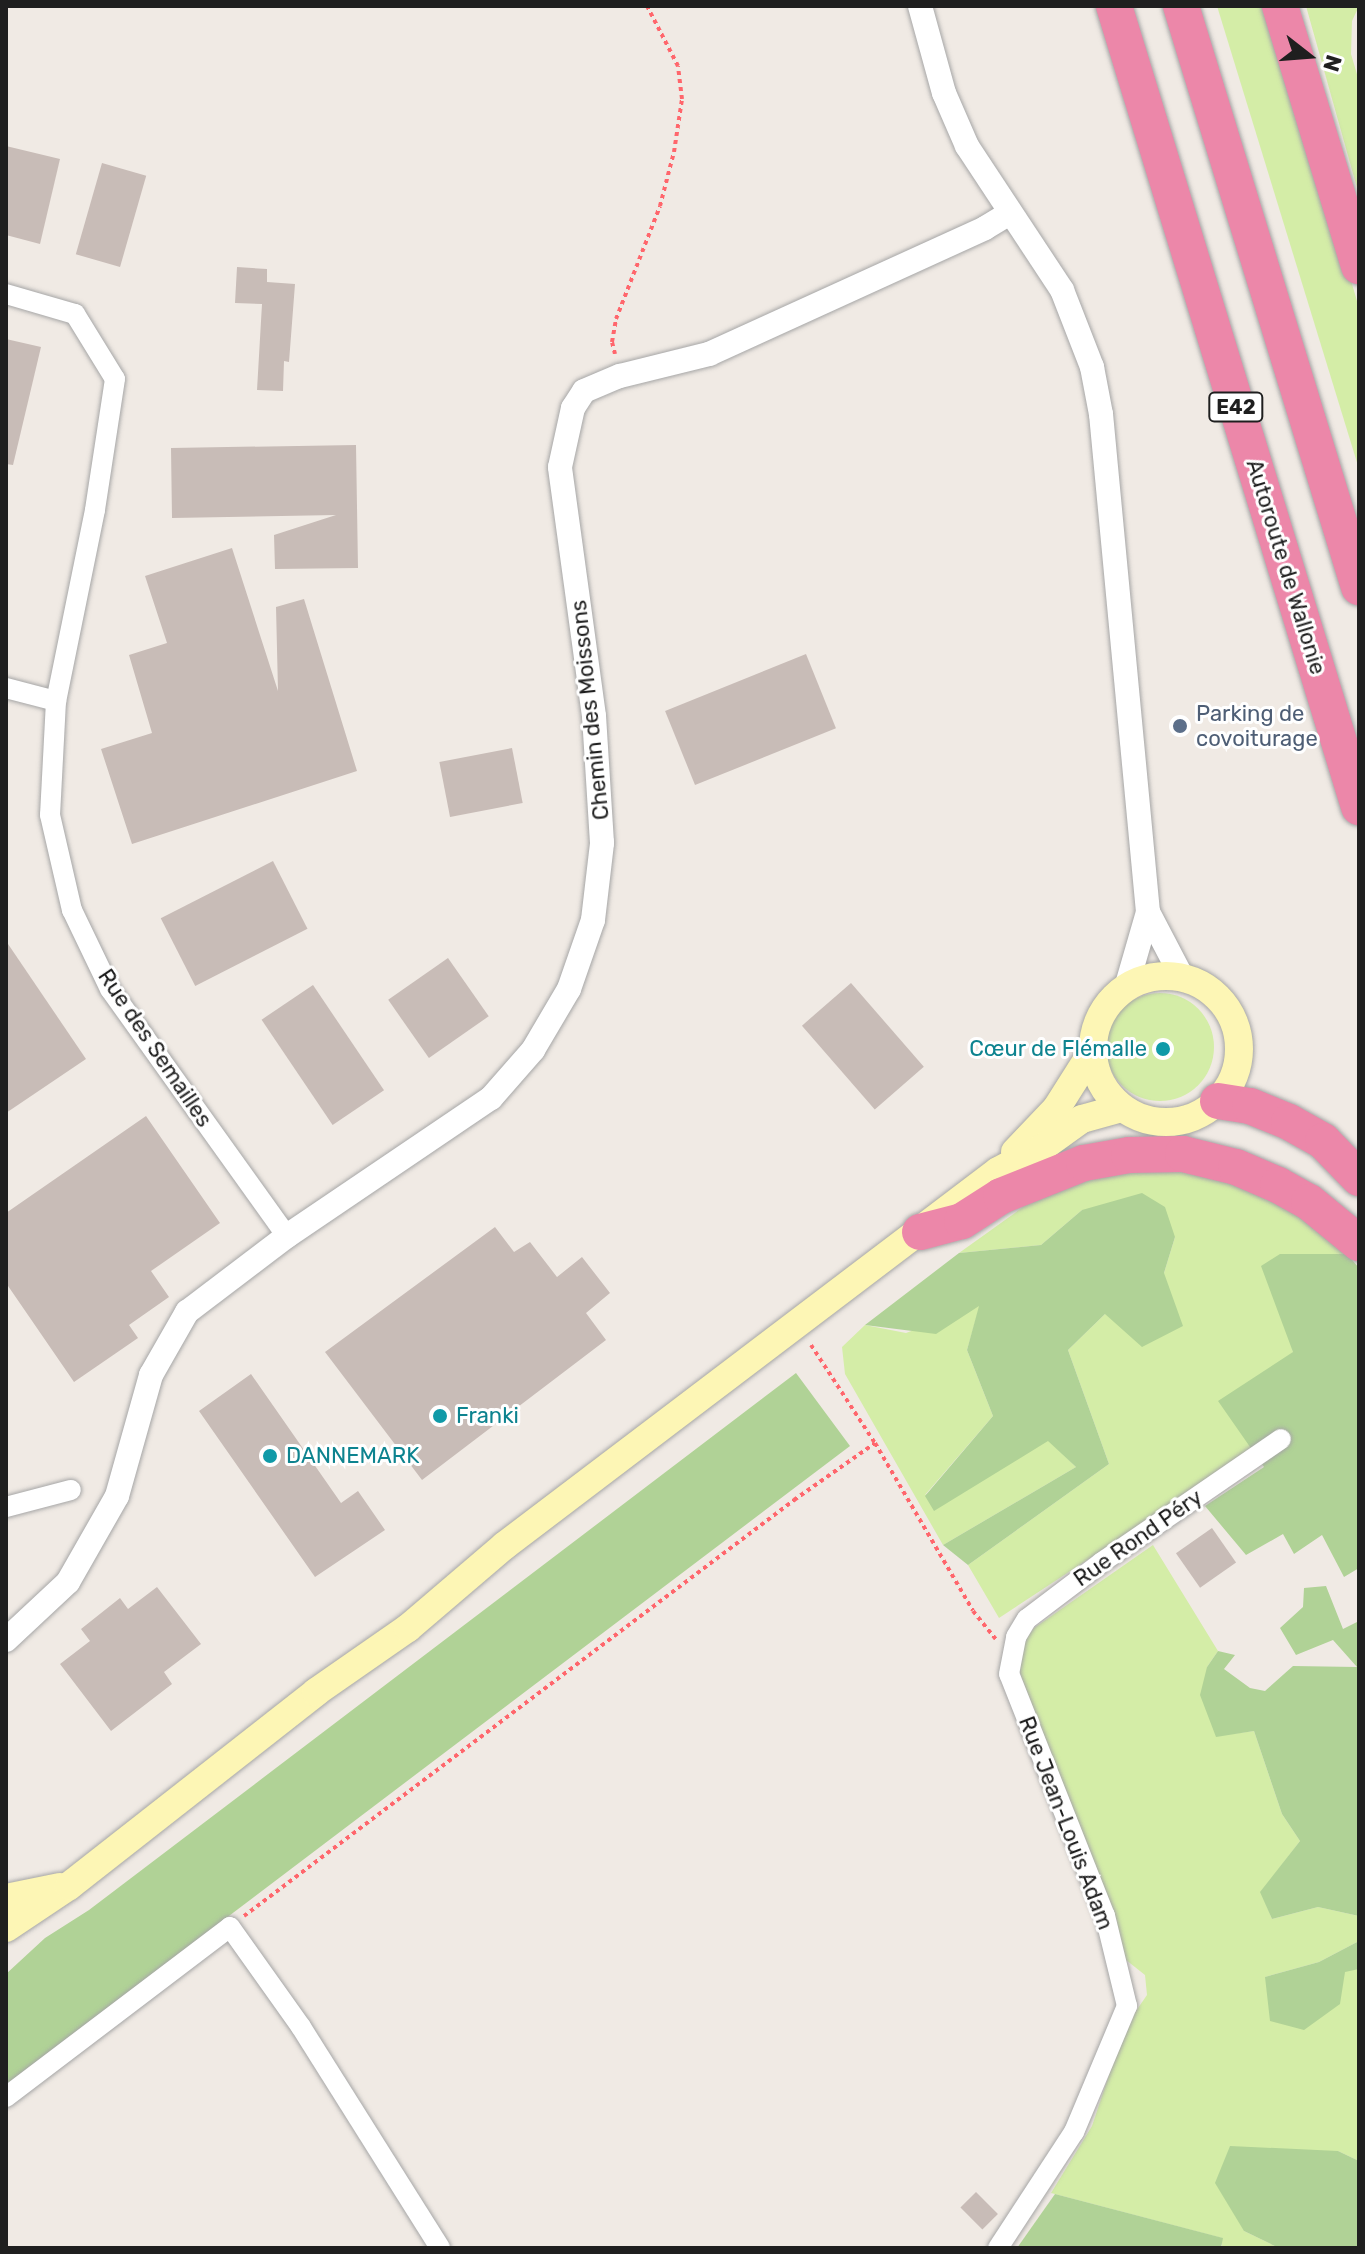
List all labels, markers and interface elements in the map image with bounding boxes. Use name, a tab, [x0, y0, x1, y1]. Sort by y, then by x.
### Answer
north arrow	[1269, 16, 1349, 96]
text: N	[1317, 52, 1348, 75]
road number: E42	[1208, 391, 1264, 423]
street label: Autoroute de Wallonie	[1241, 456, 1331, 678]
street label: Chemin des Moissons	[565, 599, 615, 821]
place label: Parking de covoiturage	[1196, 700, 1318, 752]
marker: Parking de covoiturage	[1171, 717, 1189, 735]
street label: Rue des Semailles	[92, 964, 218, 1132]
place label: Cœur de Flémalle	[969, 1036, 1147, 1062]
marker: Cœur de Flémalle	[1154, 1040, 1172, 1058]
place label: Franki	[456, 1403, 519, 1429]
marker: Franki	[431, 1407, 449, 1425]
place label: DANNEMARK	[286, 1443, 419, 1469]
marker: DANNEMARK	[261, 1447, 279, 1465]
street label: Rue Rond Péry	[1069, 1484, 1207, 1592]
street label: Rue Jean-Louis Adam	[1013, 1712, 1119, 1934]

